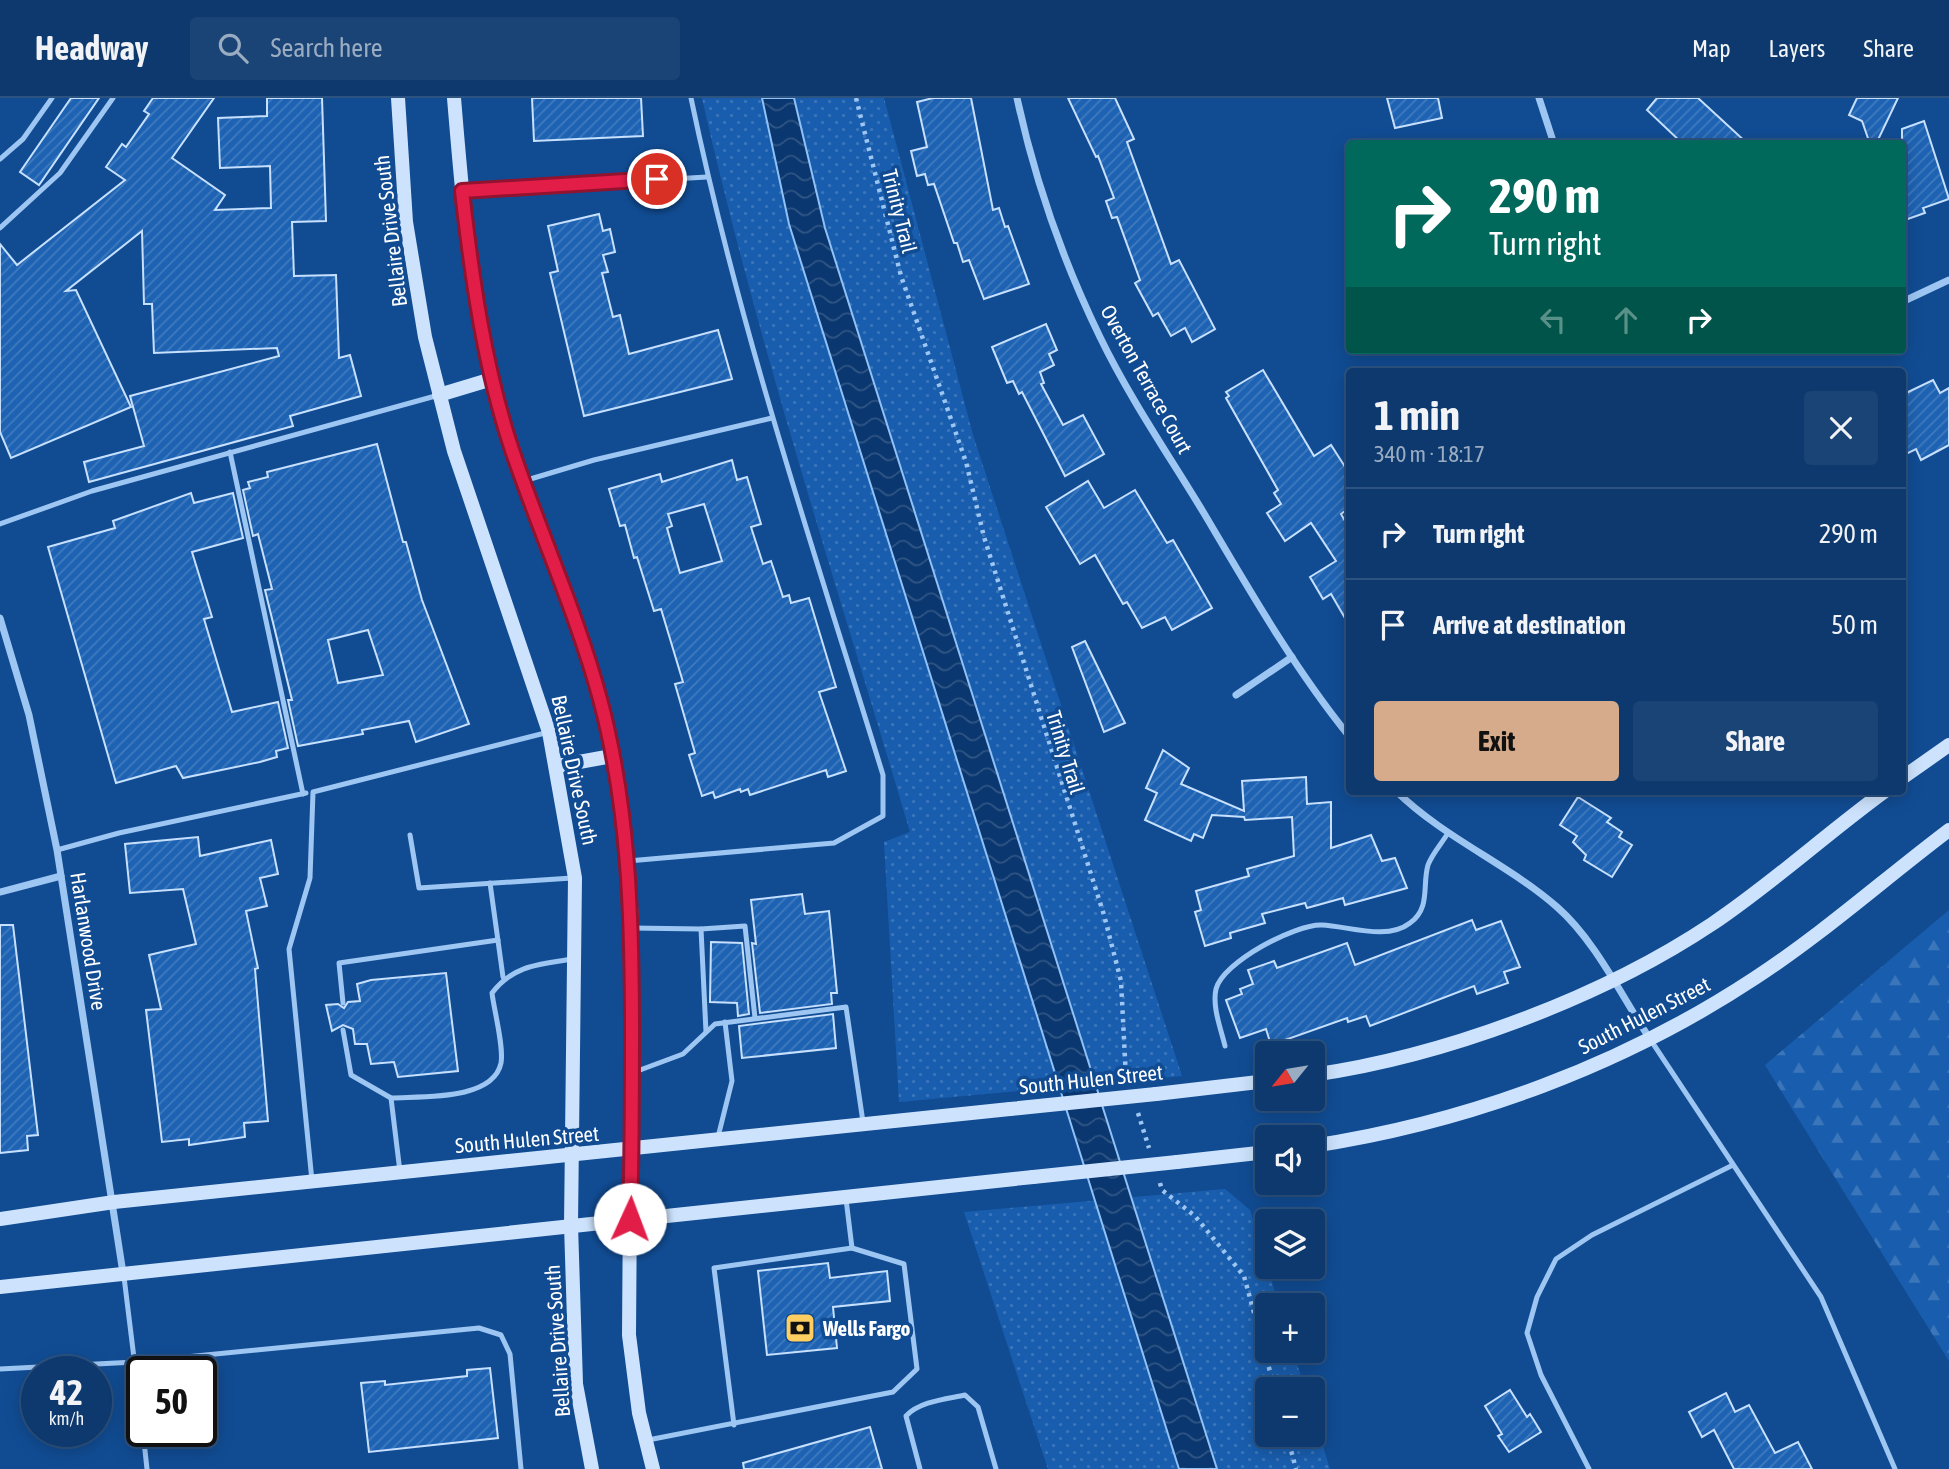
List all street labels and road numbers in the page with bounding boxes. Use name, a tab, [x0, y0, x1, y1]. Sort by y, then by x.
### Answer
street label: Bellaire Drive South	[369, 154, 411, 308]
street label: Trinity Trail	[878, 167, 922, 256]
street label: Overton Terrace Court	[1096, 301, 1198, 457]
street label: Bellaire Drive South	[547, 693, 603, 847]
street label: Trinity Trail	[1042, 708, 1090, 797]
street label: Harlanwood Drive	[66, 870, 112, 1012]
street label: South Hulen Street	[1574, 972, 1714, 1058]
street label: South Hulen Street	[1018, 1060, 1164, 1098]
street label: South Hulen Street	[454, 1121, 600, 1157]
street label: Bellaire Drive South	[540, 1264, 574, 1418]

